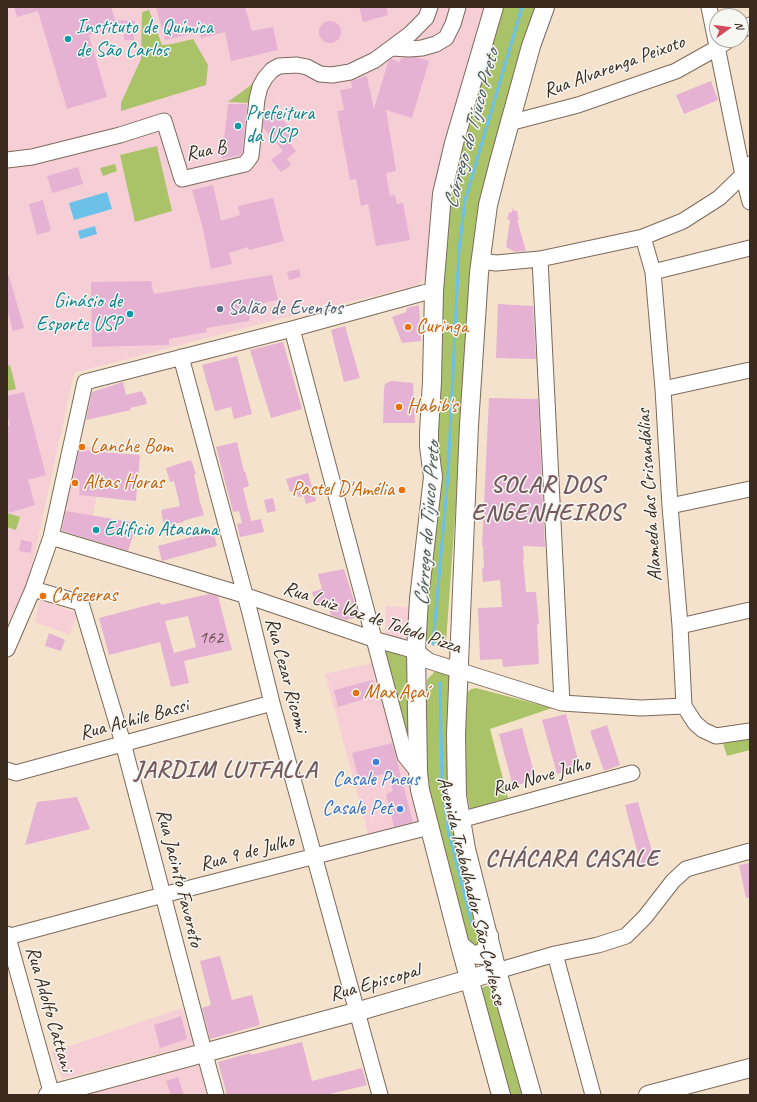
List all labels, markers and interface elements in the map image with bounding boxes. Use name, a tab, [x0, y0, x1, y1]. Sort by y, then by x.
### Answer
north arrow	[709, 8, 749, 48]
place label: Instituto de Química de São Carlos	[76, 16, 213, 63]
text: N	[732, 20, 747, 30]
street label: Rua Alvarenga Peixoto	[540, 30, 688, 104]
marker: Instituto de Química de São Carlos	[63, 34, 73, 44]
water label: Córrego do Tijuco Preto	[439, 47, 505, 211]
place label: Prefeitura da USP	[246, 102, 314, 149]
marker: Prefeitura da USP	[233, 121, 243, 131]
street label: Rua B	[184, 135, 228, 167]
place label: Ginásio de Esporte USP	[36, 290, 122, 337]
place label: Salão de Eventos	[228, 297, 342, 321]
marker: Salão de Eventos	[215, 304, 225, 314]
marker: Ginásio de Esporte USP	[125, 309, 135, 319]
place label: Curinga	[416, 315, 468, 339]
marker: Curinga	[403, 322, 413, 332]
place label: Habib's	[407, 395, 457, 419]
marker: Habib's	[394, 402, 404, 412]
street label: Alameda das Crisandálias	[632, 408, 668, 582]
place label: Lanche Bom	[90, 435, 172, 459]
water label: Córrego do Tijuco Preto	[410, 441, 446, 607]
marker: Lanche Bom	[77, 442, 87, 452]
place label: Altas Horas	[83, 471, 164, 495]
district label: SOLAR DOS ENGENHEIROS	[472, 472, 622, 528]
marker: Altas Horas	[70, 478, 80, 488]
place label: Pastel D'Amélia	[292, 478, 394, 502]
marker: Pastel D'Amélia	[397, 485, 407, 495]
place label: Edificio Atacama	[104, 518, 218, 542]
marker: Edificio Atacama	[91, 525, 101, 535]
street label: Rua Luiz Vaz de Toledo Pizza	[280, 576, 464, 660]
place label: Cafezeras	[51, 584, 117, 608]
marker: Cafezeras	[38, 591, 48, 601]
street label: Rua Cezar Ricomi	[259, 615, 313, 735]
house number: 162	[199, 627, 223, 649]
place label: Max Açaí	[364, 681, 428, 705]
marker: Max Açaí	[351, 688, 361, 698]
street label: Rua Achile Bassi	[77, 694, 191, 746]
street label: Rua Nove Julho	[489, 752, 593, 802]
district label: JARDIM LUTFALLA	[136, 757, 316, 785]
marker: Casale Pneus	[371, 757, 381, 767]
place label: Casale Pneus	[333, 768, 419, 792]
street label: Avenida Trabalhador São-Carlense	[431, 774, 511, 1008]
place label: Casale Pet	[322, 797, 392, 821]
marker: Casale Pet	[395, 804, 405, 814]
street label: Rua Jacinto Favoreto	[150, 807, 208, 949]
street label: Rua 9 de Julho	[197, 829, 297, 877]
district label: CHÁCARA CASALE	[486, 846, 658, 874]
street label: Rua Adolfo Cattani	[20, 944, 78, 1074]
street label: Rua Episcopal	[327, 959, 423, 1007]

